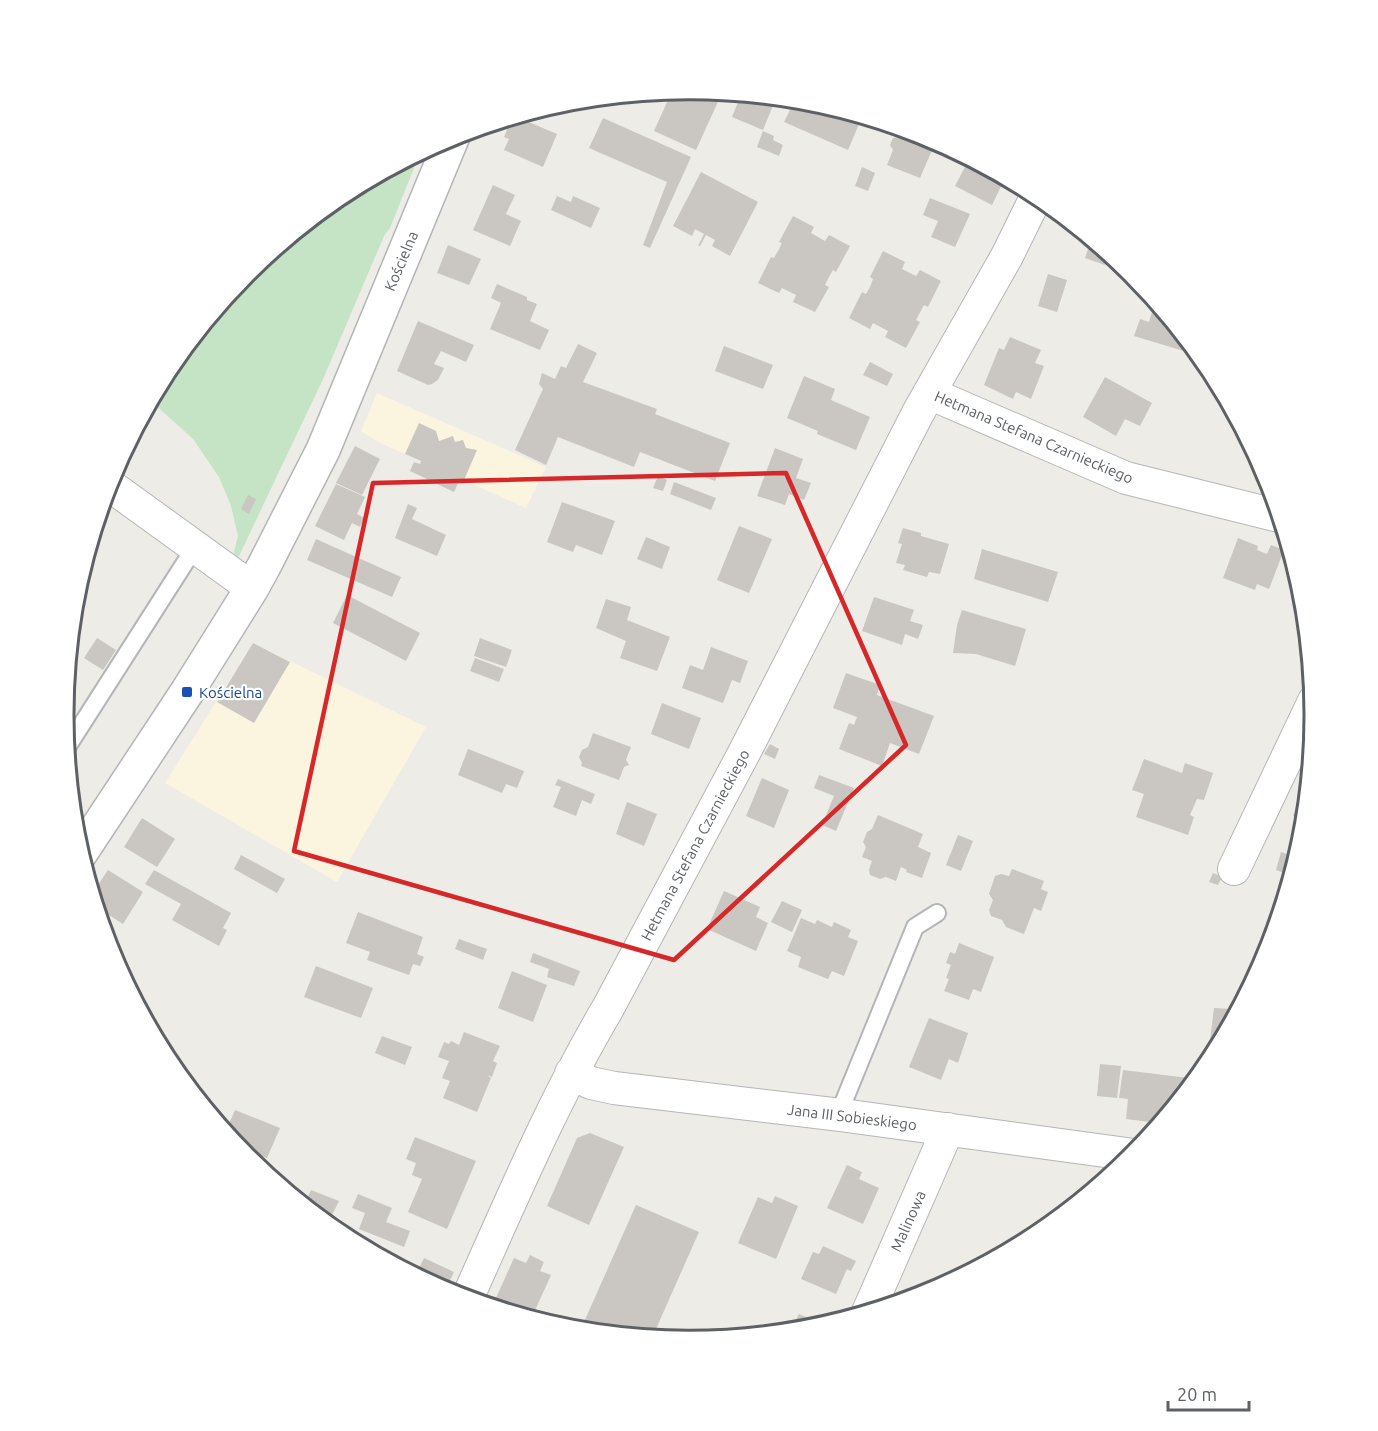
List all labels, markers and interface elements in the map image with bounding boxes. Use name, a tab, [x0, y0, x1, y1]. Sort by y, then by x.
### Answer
street label: Kościelna	[381, 229, 421, 293]
street label: Hetmana Stefana Czarnieckiego	[932, 387, 1136, 487]
place label: Kościelna	[199, 684, 262, 701]
marker: Kościelna	[180, 685, 194, 699]
street label: Hetmana Stefana Czarnieckiego	[637, 747, 753, 943]
street label: Jana III Sobieskiego	[786, 1101, 918, 1133]
street label: Malinowa	[887, 1188, 929, 1254]
scale bar	[1168, 1374, 1249, 1412]
text: 20 m	[1177, 1384, 1217, 1404]

